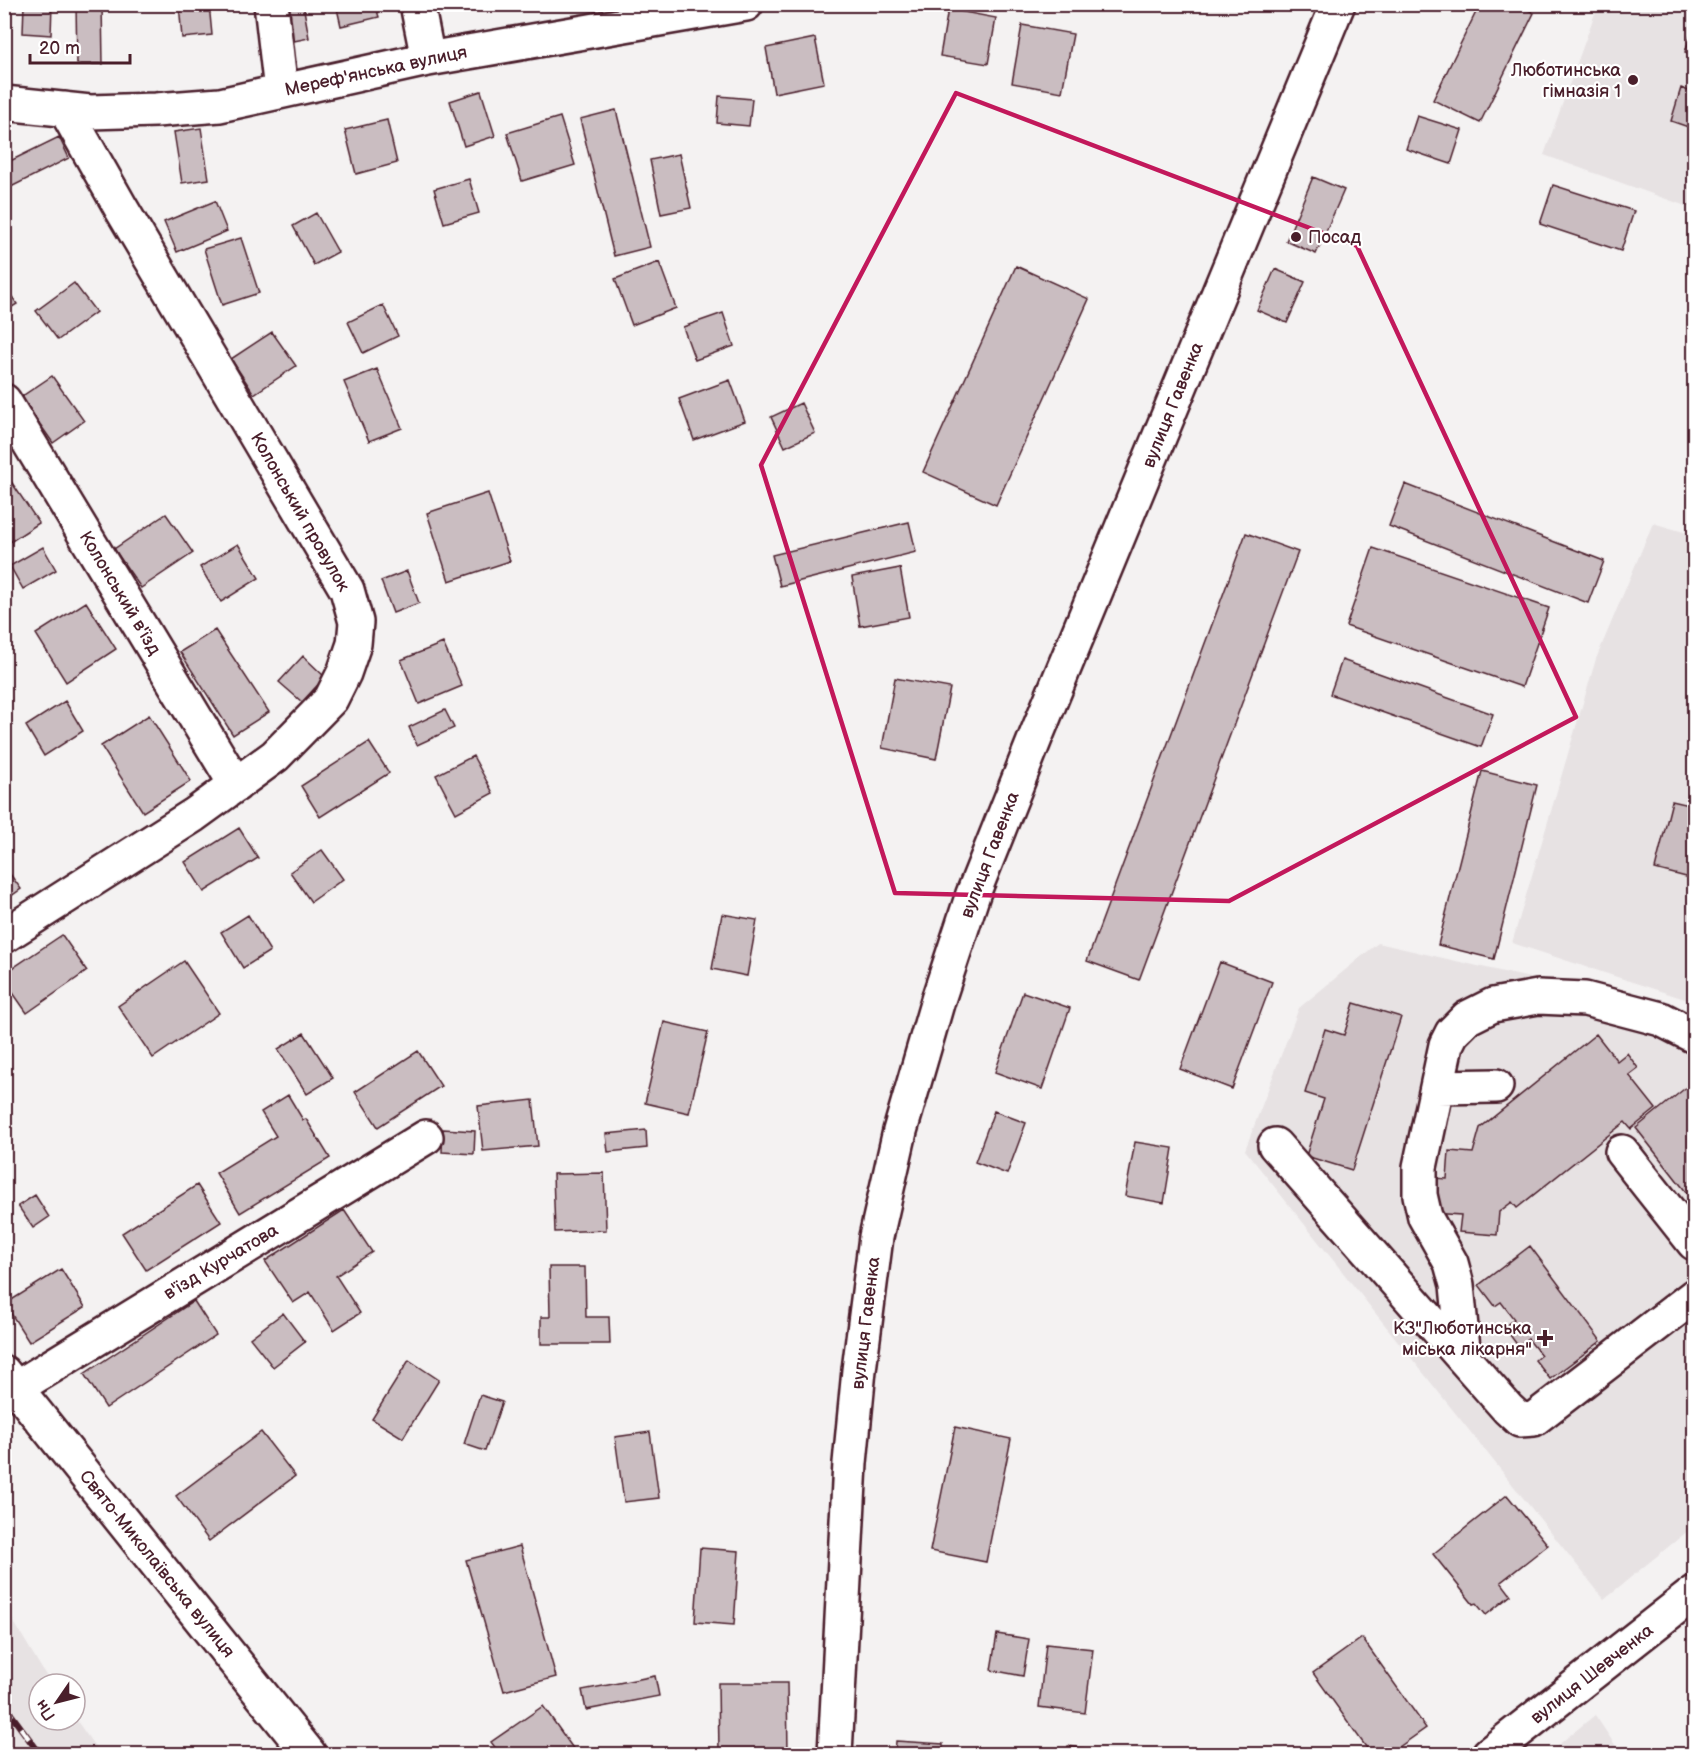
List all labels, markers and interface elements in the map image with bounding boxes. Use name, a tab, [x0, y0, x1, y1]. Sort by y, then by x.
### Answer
scale bar	[30, 27, 130, 65]
text: 20 m	[39, 38, 80, 59]
street label: Мереф'янська вулиця	[283, 41, 469, 101]
place label: Люботинська гiмназiя 1	[1510, 60, 1621, 102]
marker: Люботинська гiмназiя 1	[1626, 73, 1640, 87]
place label: Посад	[1308, 227, 1361, 248]
marker: Посад	[1289, 230, 1303, 244]
street label: вулиця Гавенка	[1138, 339, 1208, 471]
street label: Колонський провулок	[246, 429, 354, 596]
street label: Колонський в'їзд	[75, 527, 165, 659]
street label: вулиця Гавенка	[956, 789, 1024, 921]
street label: в'їзд Курчатова	[160, 1219, 282, 1304]
street label: вулиця Гавенка	[847, 1255, 885, 1391]
place label: КЗ"Люботинська мiська лiкарня"	[1393, 1318, 1532, 1360]
marker: КЗ"Люботинська мiська лiкарня"	[1536, 1329, 1554, 1347]
street label: Свято-Миколаївська вулиця	[75, 1466, 239, 1662]
street label: вулиця Шевченка	[1527, 1619, 1658, 1728]
north arrow	[27, 1672, 87, 1732]
text: Пн	[32, 1696, 60, 1724]

